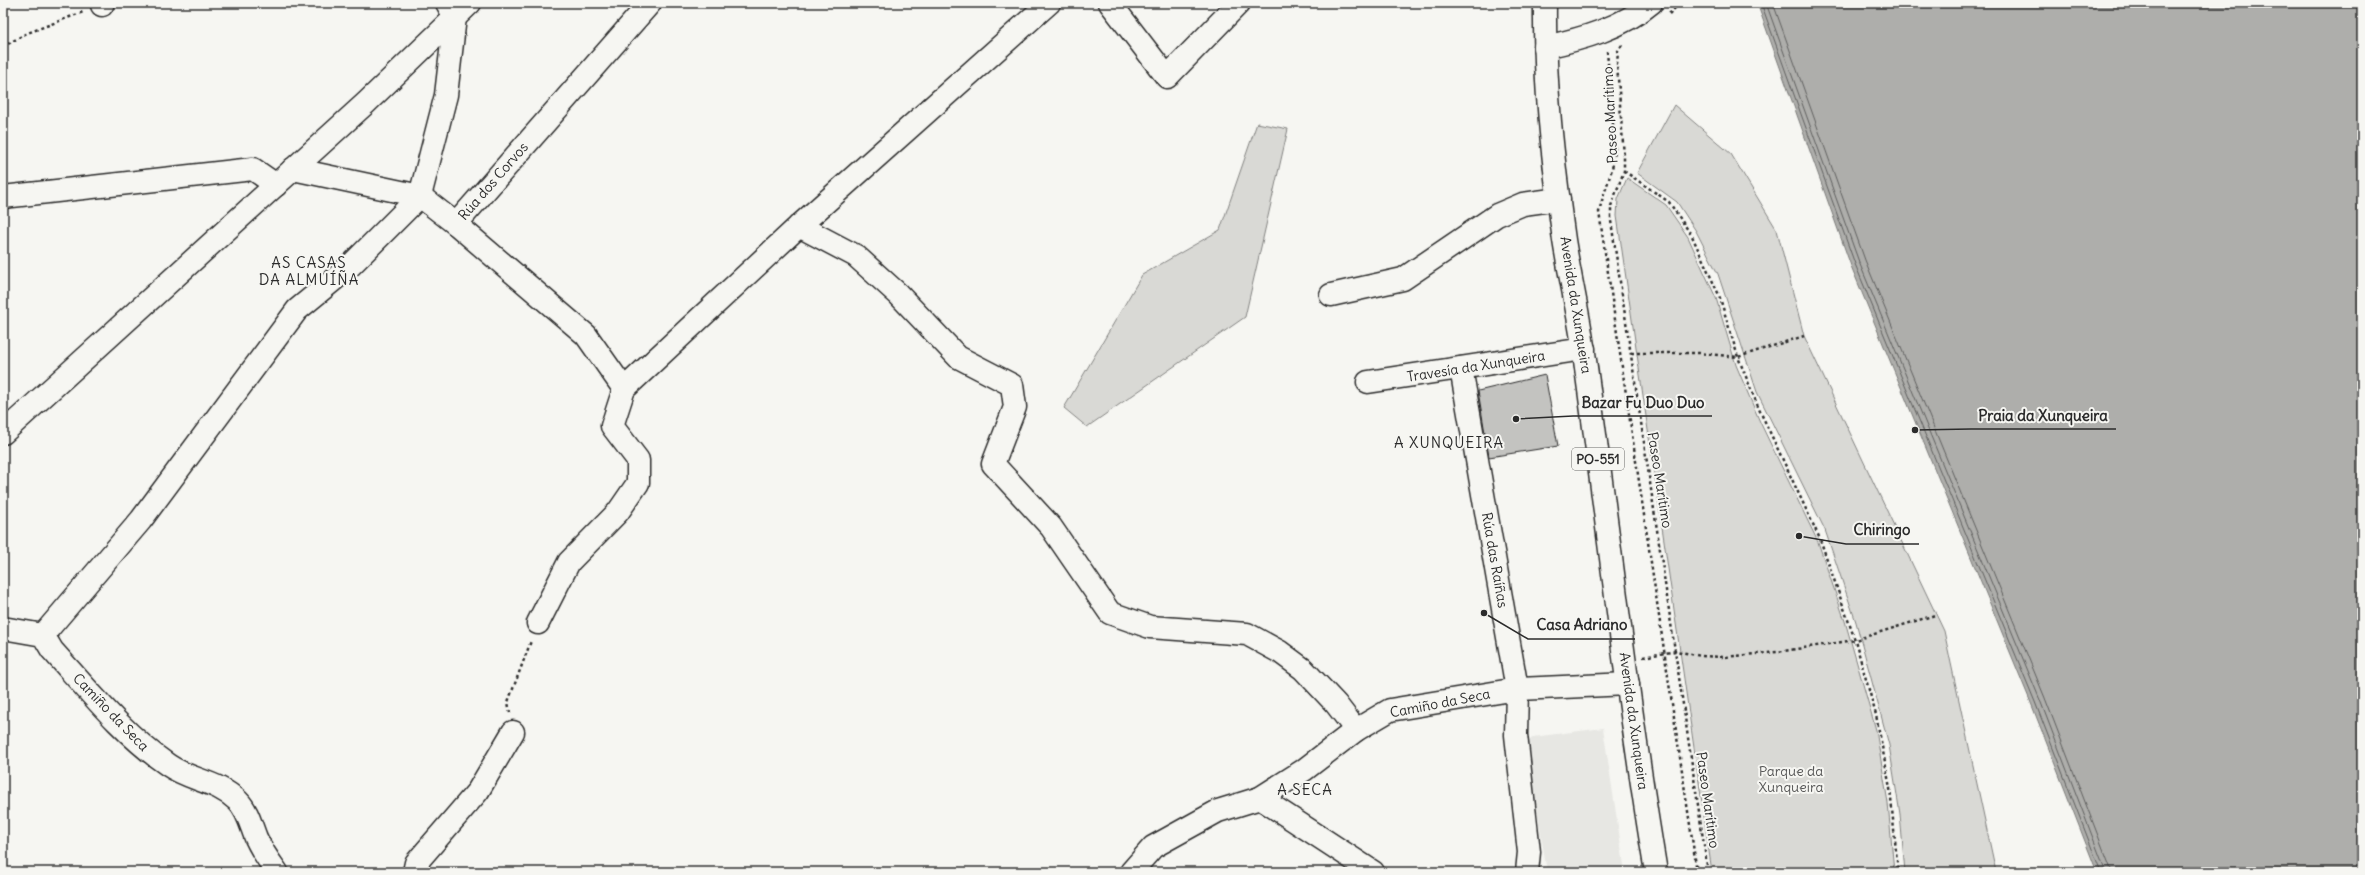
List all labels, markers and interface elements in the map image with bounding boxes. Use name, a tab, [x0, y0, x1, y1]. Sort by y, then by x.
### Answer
street label: Paseo Marítimo	[1598, 66, 1622, 164]
street label: Rúa dos Corvos	[454, 138, 532, 224]
street label: Avenida da Xunqueira	[1556, 235, 1596, 375]
district label: AS CASAS DA ALMUÍÑA	[259, 253, 359, 289]
street label: Travesía da Xunqueira	[1406, 346, 1546, 386]
callout: Bazar Fu Duo Duo	[1573, 389, 1712, 416]
text: Bazar Fu Duo Duo	[1581, 393, 1705, 412]
callout: Praia da Xunqueira	[1971, 402, 2116, 429]
text: Praia da Xunqueira	[1978, 406, 2108, 426]
street label: Paseo Marítimo	[1644, 431, 1677, 530]
district label: A XUNQUEIRA	[1394, 433, 1504, 452]
road number: PO-551	[1572, 448, 1624, 470]
street label: Rúa das Raíñas	[1478, 511, 1512, 609]
callout: Chiringo	[1846, 517, 1919, 544]
text: Chiringo	[1854, 520, 1911, 540]
callout: Casa Adriano	[1528, 612, 1635, 639]
text: Casa Adriano	[1537, 615, 1628, 634]
street label: Avenida da Xunqueira	[1615, 651, 1653, 791]
street label: Camiño da Seca	[69, 669, 153, 755]
street label: Camiño da Seca	[1388, 684, 1492, 722]
street label: Paseo Marítimo	[1692, 751, 1724, 850]
park label: Parque da Xunqueira	[1759, 762, 1823, 796]
district label: A SECA	[1277, 780, 1333, 799]

